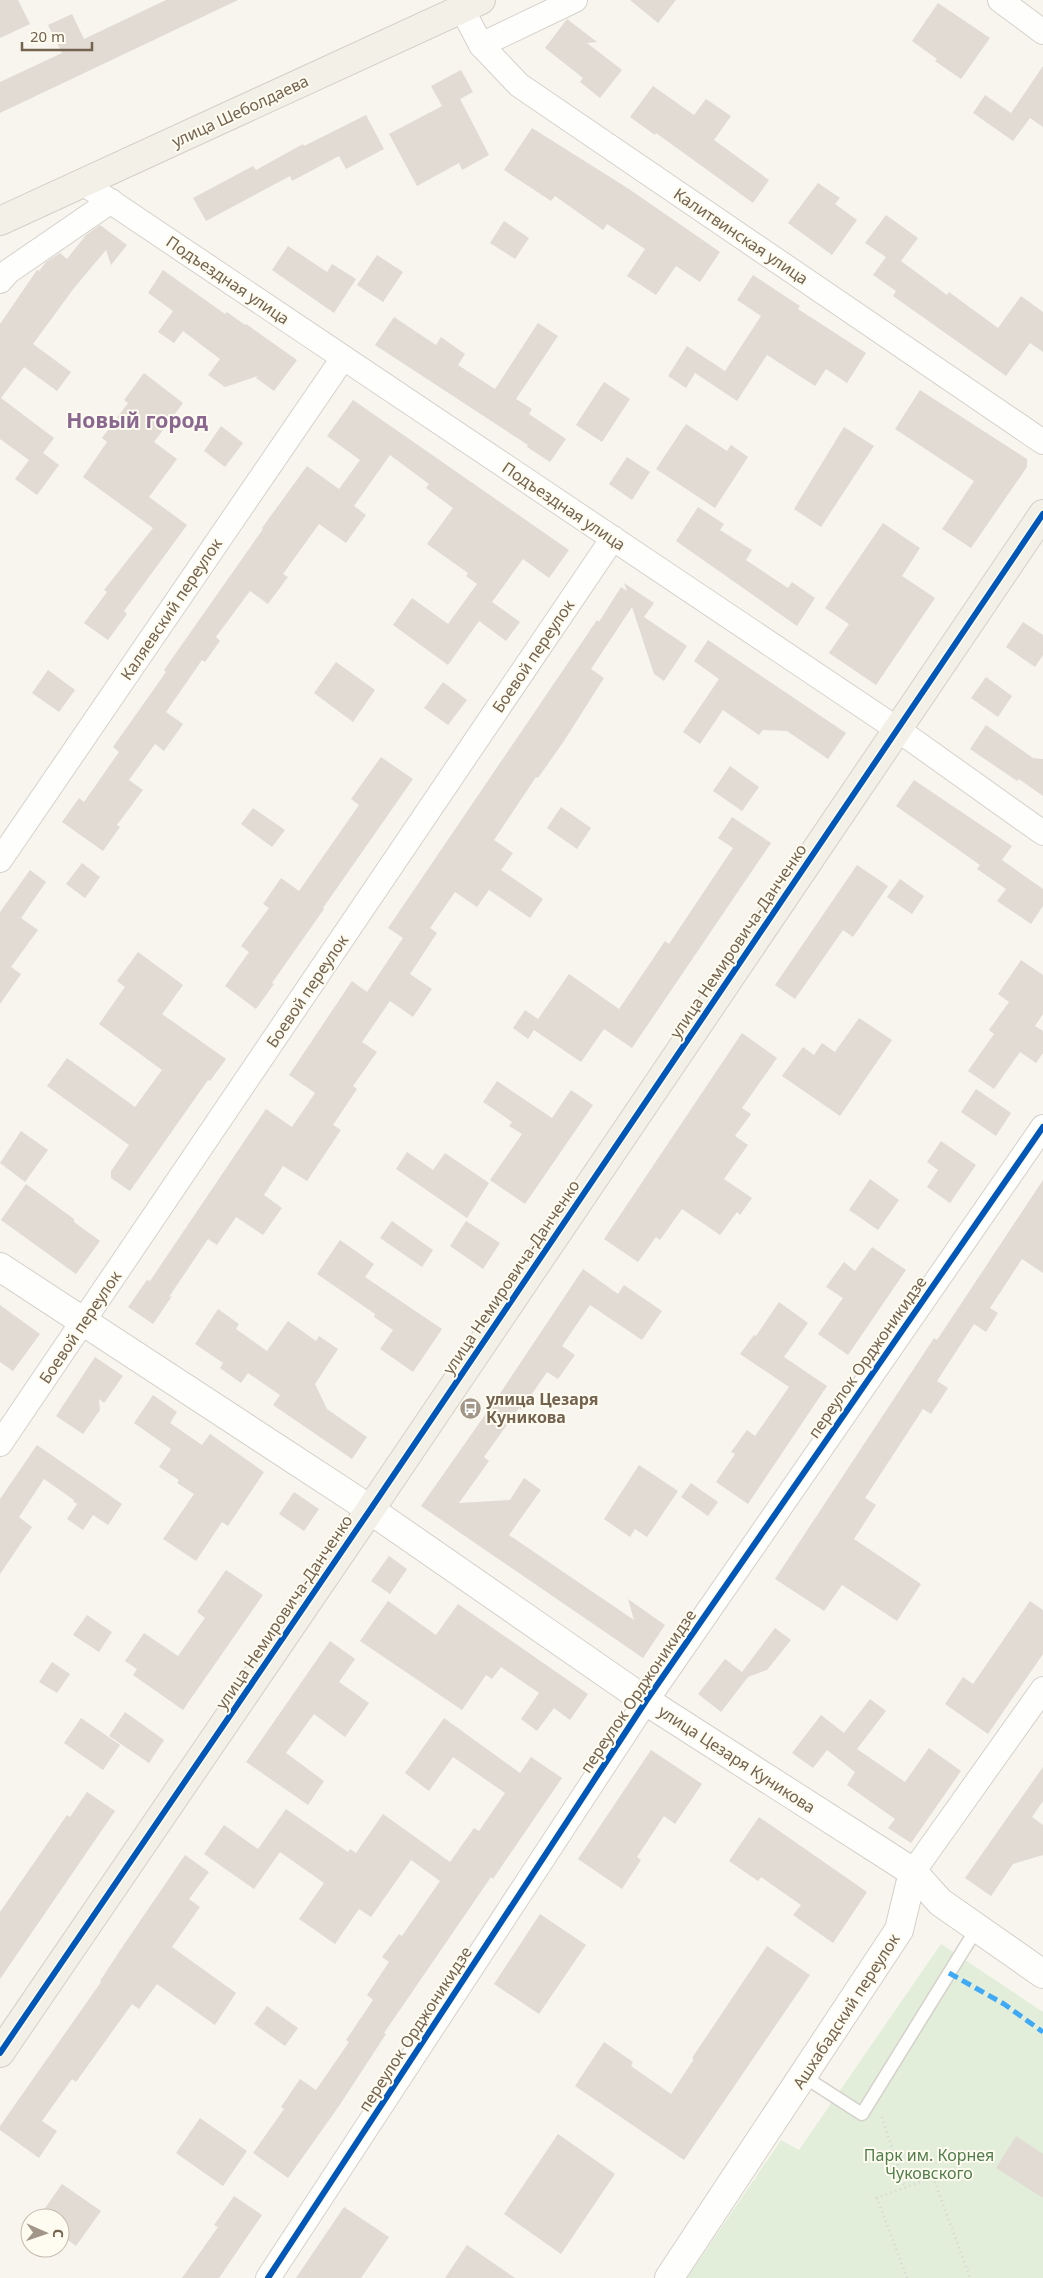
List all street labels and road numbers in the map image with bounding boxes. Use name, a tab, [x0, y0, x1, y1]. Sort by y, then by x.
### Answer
street label: улица Шеболдаева	[168, 70, 312, 152]
street label: Калитвинская улица	[669, 183, 813, 289]
street label: Подъездная улица	[162, 231, 294, 329]
street label: Подъездная улица	[498, 457, 630, 555]
street label: Каляевский переулок	[115, 533, 227, 684]
street label: Боевой переулок	[487, 595, 579, 717]
street label: улица Немировича-Данченко	[665, 839, 811, 1043]
street label: Боевой переулок	[261, 930, 353, 1052]
street label: улица Немировича-Данченко	[438, 1175, 584, 1379]
street label: Боевой переулок	[34, 1266, 126, 1388]
street label: переулок Орджоникидзе	[803, 1272, 931, 1442]
street label: улица Немировича-Данченко	[211, 1510, 357, 1714]
street label: переулок Орджоникидзе	[575, 1605, 701, 1777]
street label: улица Цезаря Куникова	[654, 1700, 820, 1818]
street label: Ашхабадский переулок	[787, 1929, 905, 2093]
street label: переулок Орджоникидзе	[353, 1942, 477, 2116]

